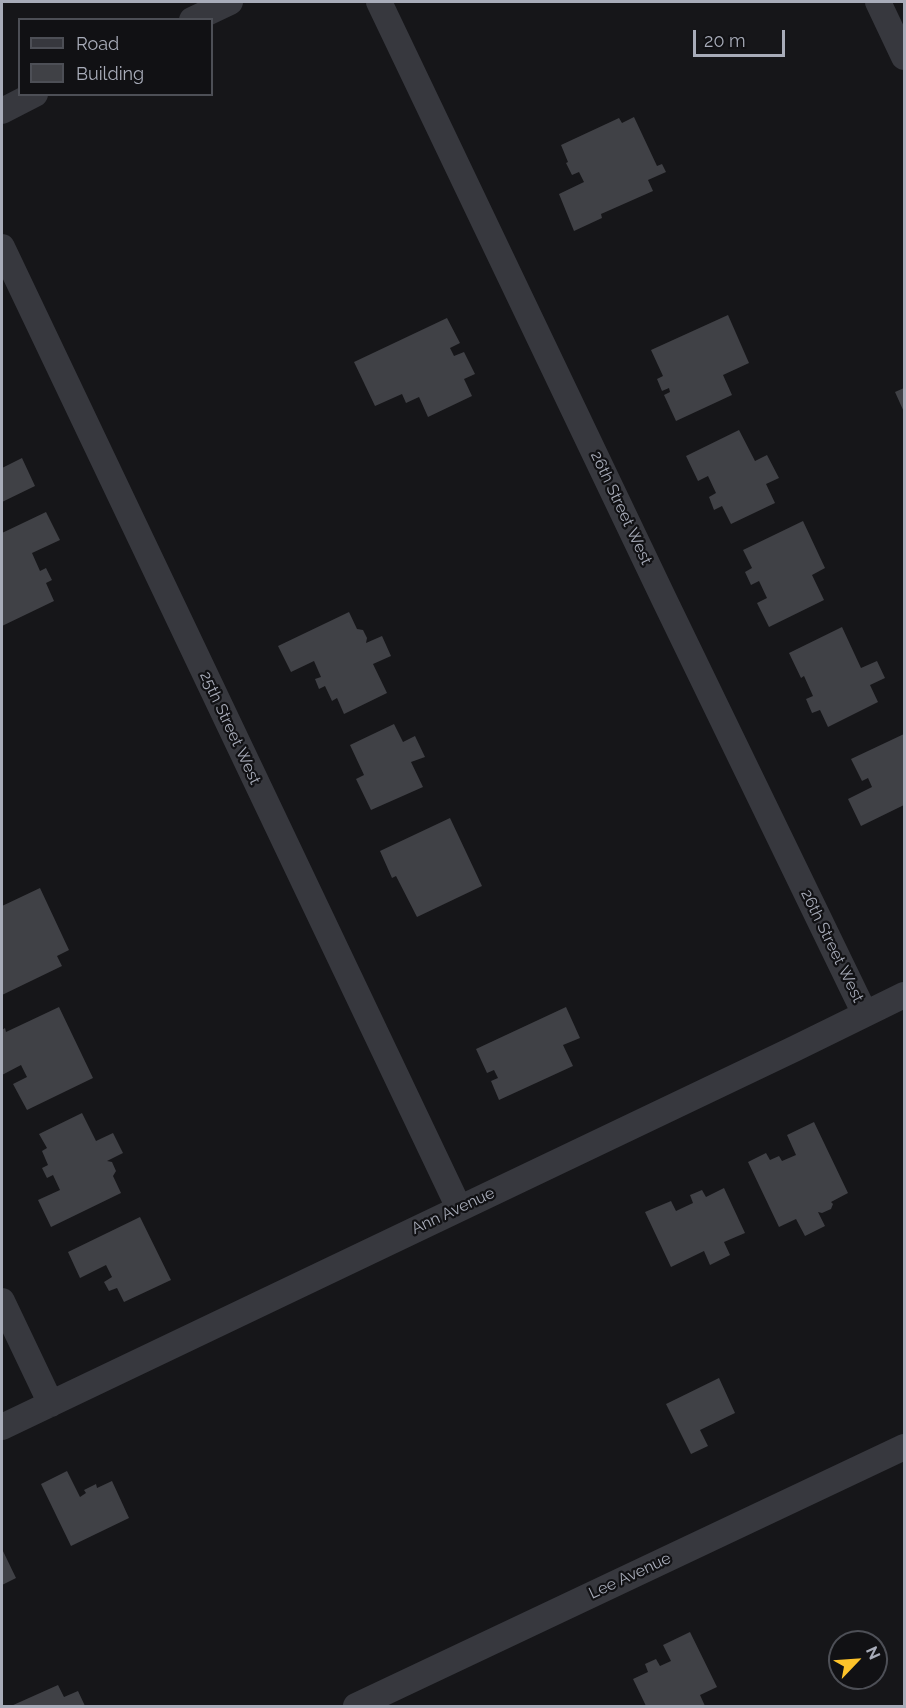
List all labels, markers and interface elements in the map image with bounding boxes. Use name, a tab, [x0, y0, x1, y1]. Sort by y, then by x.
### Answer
legend	[18, 18, 213, 96]
scale bar	[696, 18, 788, 56]
text: 20 m	[704, 30, 746, 51]
text: Road	[76, 33, 119, 54]
text: Building	[76, 63, 144, 84]
street label: 26th Street West	[586, 448, 656, 568]
street label: 25th Street West	[195, 668, 265, 788]
street label: 26th Street West	[796, 886, 868, 1006]
street label: Ann Avenue	[408, 1183, 498, 1239]
street label: Lee Avenue	[586, 1549, 674, 1603]
north arrow	[828, 1630, 888, 1690]
text: N	[862, 1643, 884, 1663]

